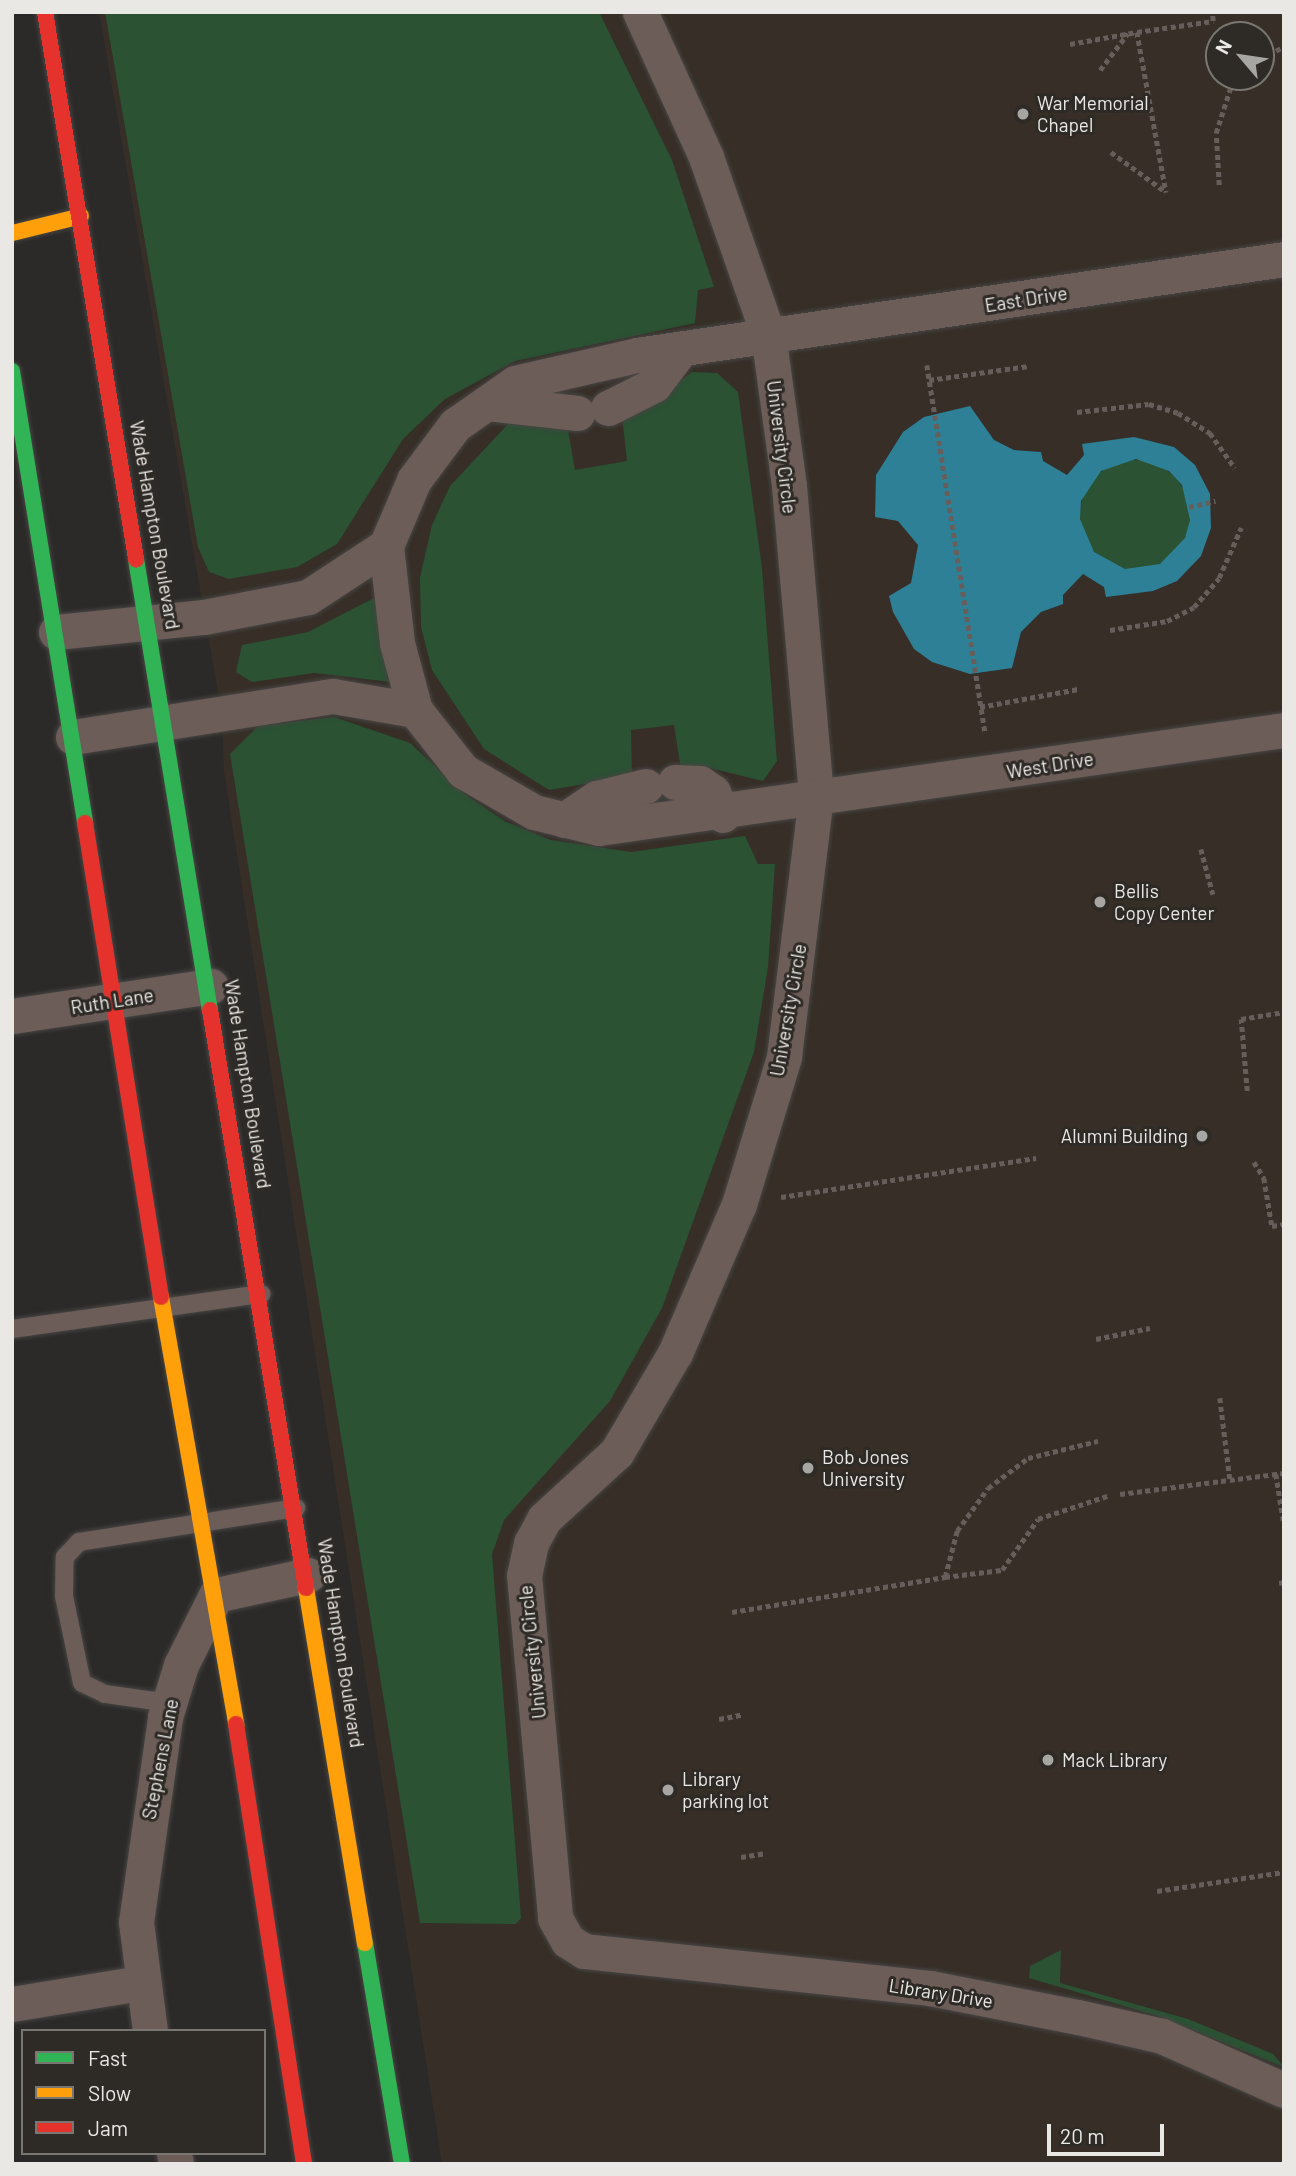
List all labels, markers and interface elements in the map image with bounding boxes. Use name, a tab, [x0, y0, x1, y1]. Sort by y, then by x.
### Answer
north arrow	[1205, 21, 1275, 91]
text: N	[1210, 35, 1236, 58]
place label: War Memorial Chapel	[1037, 92, 1149, 136]
marker: War Memorial Chapel	[1015, 106, 1031, 122]
street label: East Drive	[983, 281, 1069, 317]
street label: University Circle	[763, 379, 801, 515]
street label: Wade Hampton Boulevard	[125, 419, 185, 631]
street label: West Drive	[1005, 747, 1095, 783]
place label: Bellis Copy Center	[1114, 880, 1214, 924]
marker: Bellis Copy Center	[1092, 894, 1108, 910]
street label: University Circle	[765, 942, 811, 1078]
street label: Wade Hampton Boulevard	[220, 978, 276, 1190]
street label: Ruth Lane	[69, 983, 155, 1019]
place label: Alumni Building	[1061, 1125, 1188, 1147]
marker: Alumni Building	[1194, 1128, 1210, 1144]
place label: Bob Jones University	[822, 1446, 909, 1490]
marker: Bob Jones University	[800, 1460, 816, 1476]
street label: Wade Hampton Boulevard	[313, 1537, 369, 1749]
street label: University Circle	[514, 1584, 550, 1720]
street label: Stephens Lane	[137, 1697, 183, 1821]
place label: Mack Library	[1062, 1749, 1167, 1771]
marker: Mack Library	[1040, 1752, 1056, 1768]
place label: Library parking lot	[682, 1768, 769, 1812]
marker: Library parking lot	[660, 1782, 676, 1798]
street label: Library Drive	[887, 1974, 995, 2012]
legend	[21, 2029, 266, 2155]
text: Fast	[88, 2045, 128, 2070]
text: Slow	[88, 2080, 131, 2105]
scale bar	[1051, 2110, 1168, 2154]
text: Jam	[88, 2115, 128, 2140]
text: 20 m	[1060, 2123, 1105, 2148]

